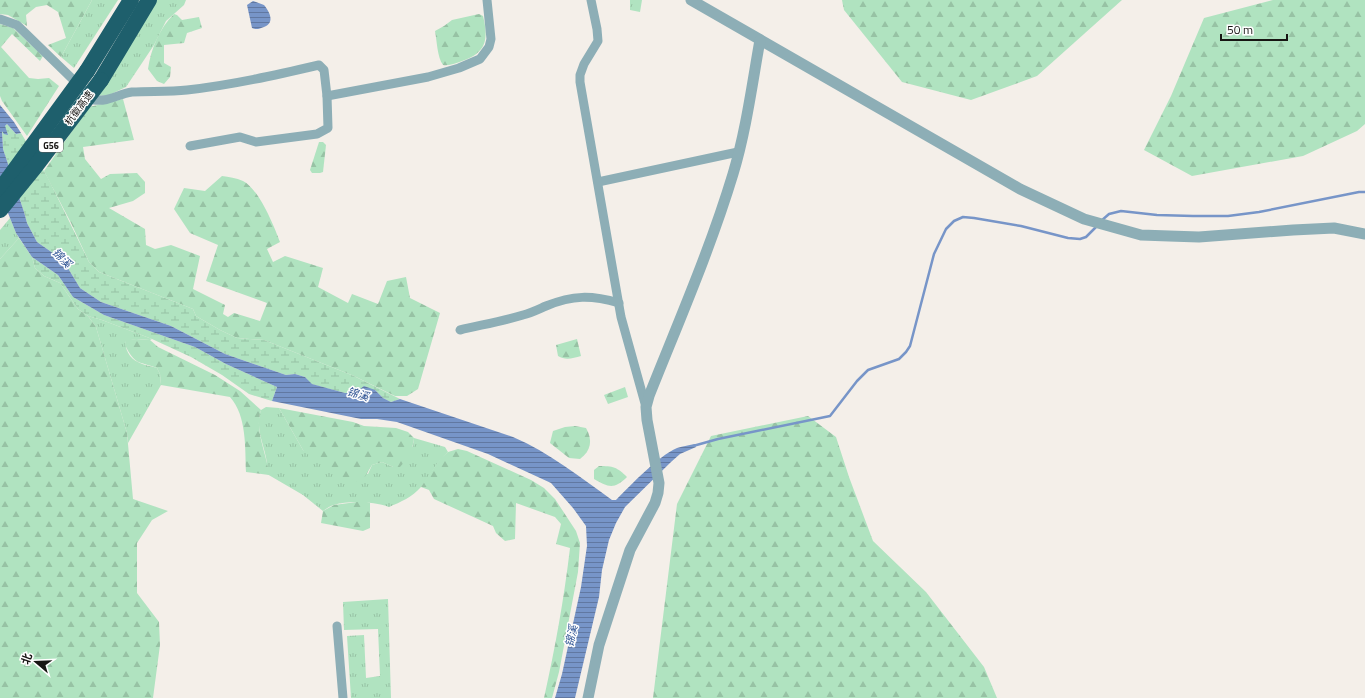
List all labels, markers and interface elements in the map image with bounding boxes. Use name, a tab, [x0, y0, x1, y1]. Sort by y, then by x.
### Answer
scale bar	[1221, 16, 1287, 42]
text: 50 m	[1227, 20, 1253, 39]
street label: 杭徽高速	[61, 88, 97, 128]
road number: G56	[39, 138, 63, 152]
water label: 锦溪	[49, 245, 76, 272]
water label: 锦溪	[345, 383, 372, 405]
water label: 锦溪	[561, 623, 581, 648]
north arrow	[16, 642, 56, 682]
text: 北	[17, 651, 36, 667]

